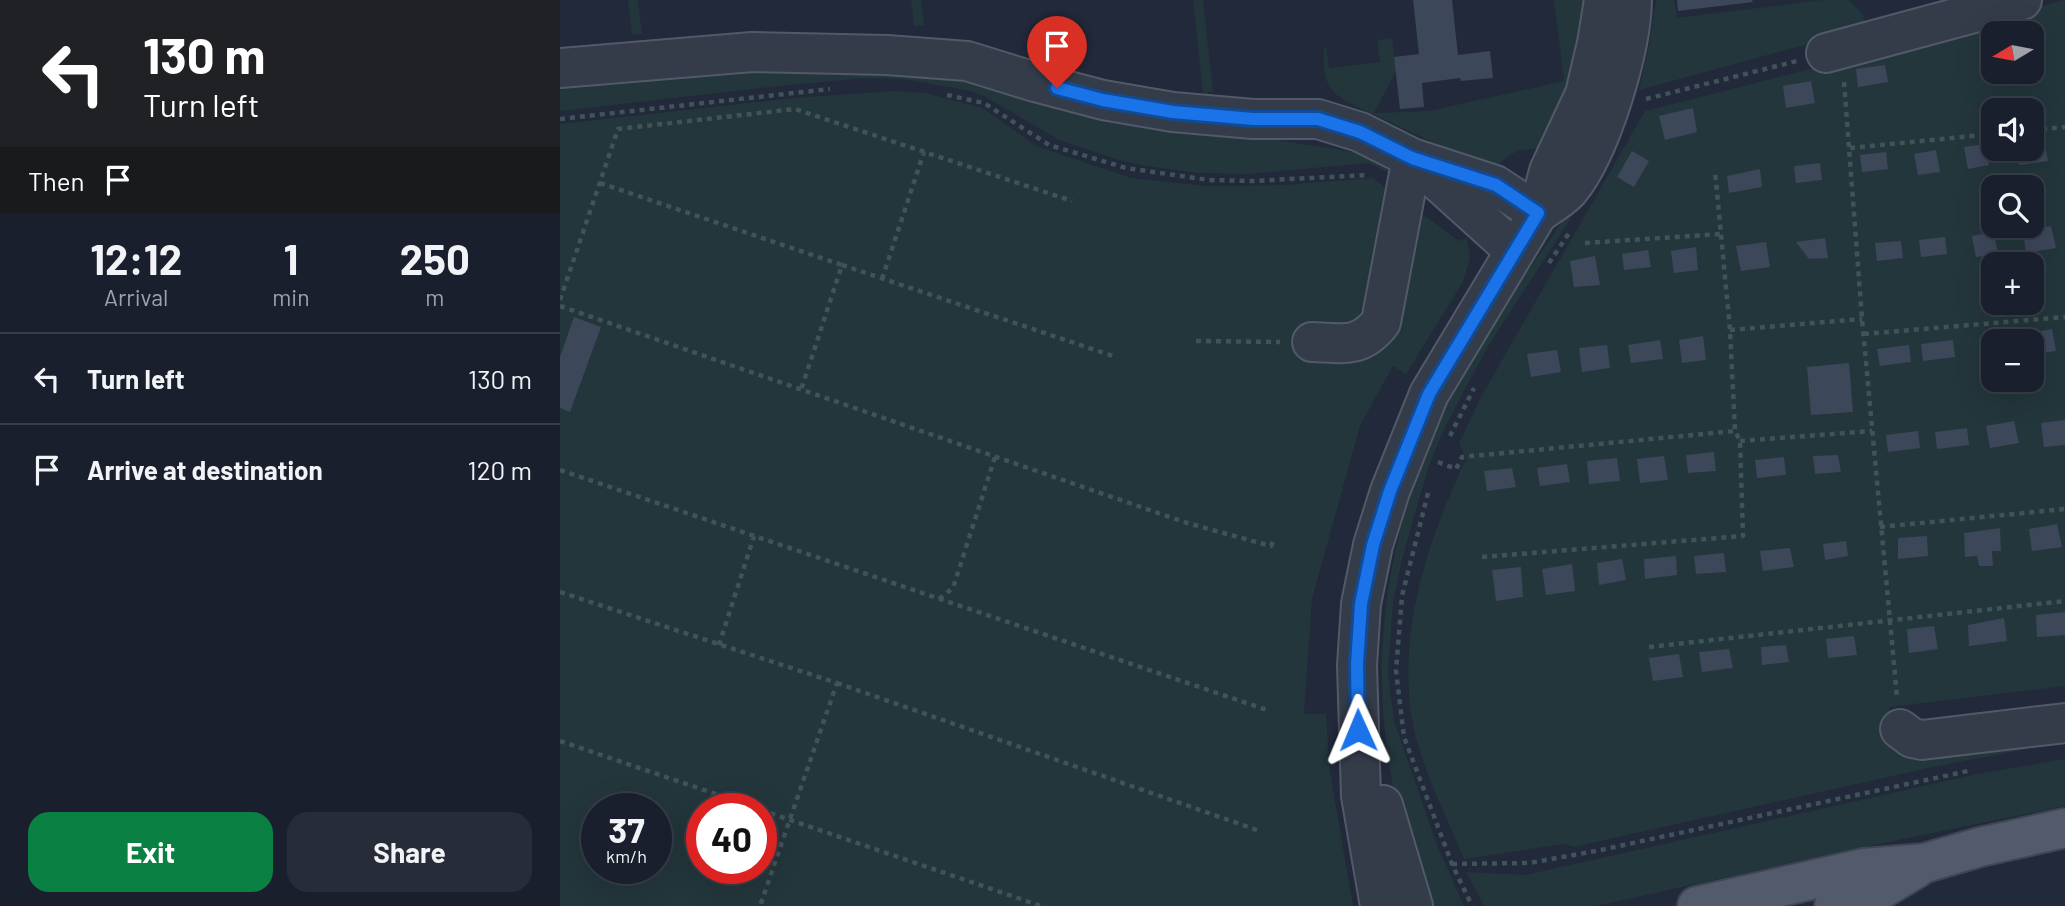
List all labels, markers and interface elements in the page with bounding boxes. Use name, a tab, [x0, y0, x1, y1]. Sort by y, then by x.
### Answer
pin	[1027, 16, 1087, 88]
north arrow	[1981, 21, 2044, 84]
map controls	[1981, 21, 2044, 392]
text: 130 m	[143, 25, 265, 84]
icon: arrive	[1038, 27, 1076, 65]
icon: left	[28, 28, 119, 119]
text: Turn left	[143, 85, 260, 123]
button: sound	[1981, 98, 2044, 161]
icon: arrive	[99, 161, 137, 199]
text: Then	[28, 165, 85, 196]
button: search	[1981, 175, 2044, 238]
text: 12:12	[90, 233, 182, 283]
text: 1	[284, 233, 298, 283]
text: 250	[400, 233, 470, 283]
button: +	[1981, 252, 2044, 315]
text: Arrival	[104, 283, 168, 311]
text: min	[272, 283, 310, 311]
text: m	[425, 283, 444, 311]
button: −	[1981, 329, 2044, 392]
icon: left	[28, 360, 66, 398]
text: Turn left	[87, 363, 185, 394]
text: 130 m	[468, 363, 532, 394]
icon: arrive	[28, 451, 66, 489]
text: Arrive at destination	[87, 454, 323, 485]
text: 120 m	[468, 454, 532, 485]
position arrow	[1321, 693, 1395, 767]
speed limit sign: 40	[686, 793, 777, 884]
text: 37	[608, 808, 645, 850]
button: Exit	[28, 812, 273, 892]
button: Share	[287, 812, 532, 892]
text: km/h	[606, 845, 647, 867]

